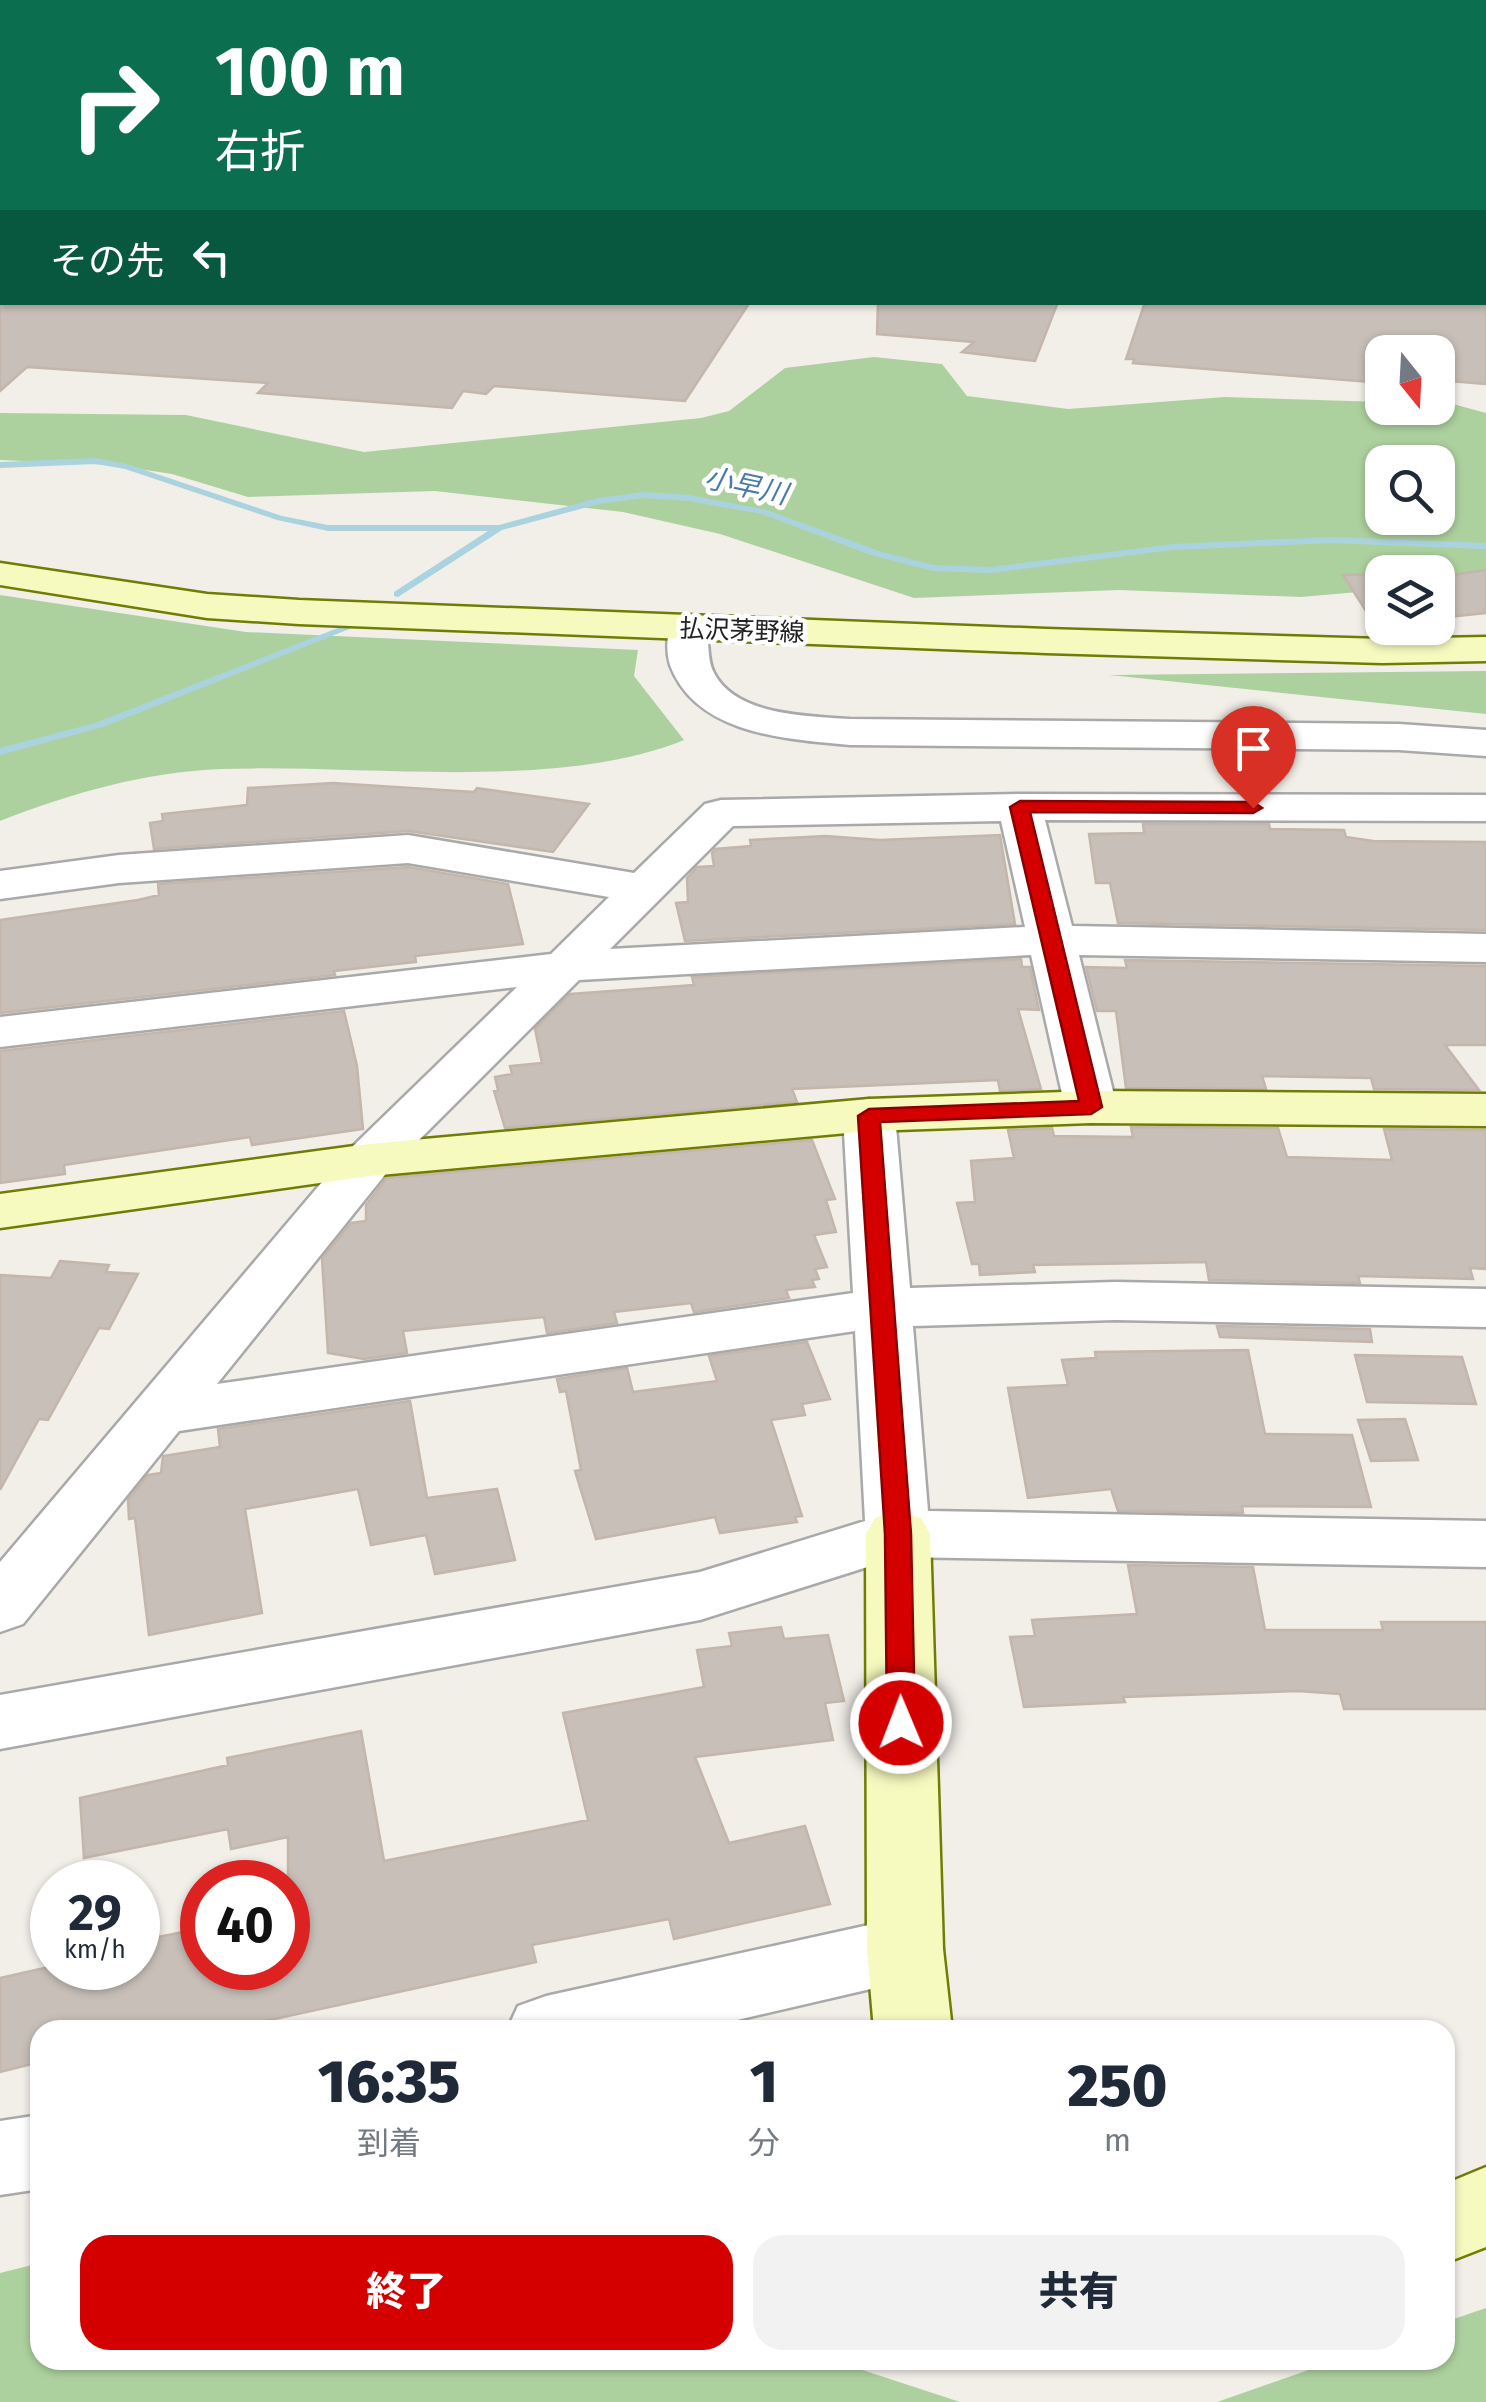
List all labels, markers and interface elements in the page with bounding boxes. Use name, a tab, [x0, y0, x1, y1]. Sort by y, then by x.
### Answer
text: 100 m	[215, 30, 405, 114]
icon: right	[50, 40, 180, 170]
text: 右折	[215, 125, 305, 179]
icon: left	[184, 230, 239, 285]
text: その先	[50, 238, 164, 284]
north arrow	[1365, 335, 1455, 425]
map controls	[1365, 335, 1455, 645]
button: search	[1365, 445, 1455, 535]
water label: 小早川	[701, 461, 793, 511]
button: layers	[1365, 555, 1455, 645]
street label: 払沢茅野線	[679, 614, 805, 648]
pin	[1211, 706, 1296, 809]
icon: arrive	[1226, 721, 1281, 776]
position arrow	[849, 1671, 953, 1775]
speed limit sign: 40	[180, 1860, 310, 1990]
text: 29	[68, 1883, 122, 1943]
text: km/h	[64, 1935, 126, 1965]
text: 16:35	[318, 2046, 460, 2118]
text: 1	[750, 2046, 778, 2118]
text: 250	[1068, 2050, 1167, 2122]
text: m	[1104, 2121, 1131, 2159]
text: 到着	[357, 2124, 421, 2162]
text: 分	[748, 2124, 780, 2162]
button: 終了	[80, 2235, 733, 2350]
button: 共有	[753, 2235, 1405, 2350]

